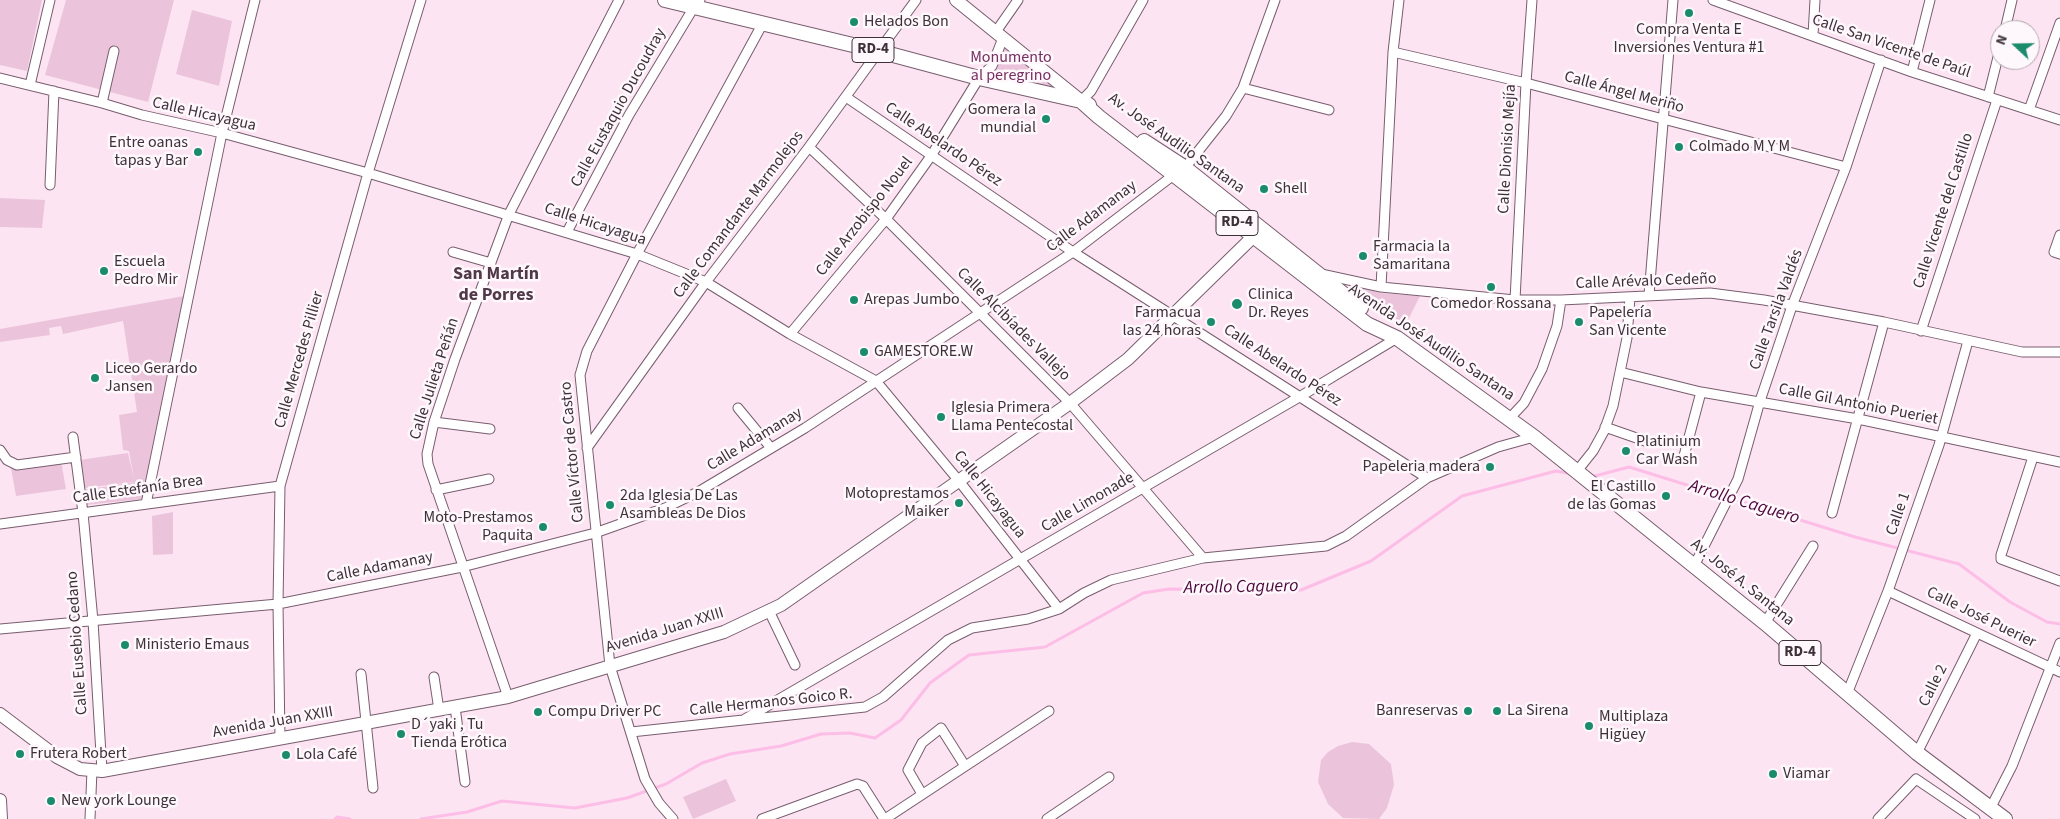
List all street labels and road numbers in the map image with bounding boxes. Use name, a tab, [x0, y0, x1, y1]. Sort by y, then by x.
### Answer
street label: Calle San Vicente de Paúl	[1809, 11, 1973, 83]
street label: Calle Eustaquio Ducoudray	[567, 25, 671, 191]
road number: RD-4	[852, 38, 894, 62]
street label: Calle Ángel Meriño	[1562, 68, 1686, 118]
street label: Calle Dionisio Mejía	[1495, 84, 1521, 214]
street label: Av. José Audilio Santana	[1104, 90, 1248, 198]
street label: Calle Hicayagua	[150, 94, 258, 136]
street label: Calle Abelardo Pérez	[881, 99, 1005, 191]
street label: Calle Comandante Marmolejos	[670, 127, 808, 303]
street label: Calle Vicente del Castillo	[1910, 131, 1978, 291]
street label: Calle Arzobispo Nouel	[813, 154, 917, 280]
street label: Calle Adamanay	[1043, 177, 1141, 257]
street label: Calle Hicayagua	[542, 199, 648, 251]
road number: RD-4	[1216, 210, 1258, 236]
street label: Calle Tarsila Valdés	[1746, 247, 1808, 373]
street label: Calle Alcibíades Vallejo	[952, 264, 1074, 386]
street label: Calle Arévalo Cedeño	[1575, 270, 1717, 294]
street label: Avenida José Audilio Santana	[1344, 280, 1518, 406]
street label: Calle Mercedes Pillier	[271, 289, 329, 431]
street label: Calle Julieta Peñán	[406, 316, 464, 442]
street label: Calle Abelardo Pérez	[1219, 321, 1345, 411]
street label: Calle Gil Antonio Pueriet	[1777, 380, 1939, 430]
street label: Calle Víctor de Castro	[557, 381, 589, 523]
street label: Calle Adamanay	[704, 404, 806, 476]
street label: Calle Hicayagua	[949, 447, 1029, 543]
street label: Calle Limonade	[1038, 469, 1138, 537]
street label: Calle Estefanía Brea	[72, 471, 204, 509]
street label: Calle 1	[1883, 490, 1915, 538]
street label: Av. José A. Santana	[1686, 535, 1798, 631]
street label: Calle Adamanay	[325, 548, 435, 588]
street label: Calle Eusebio Cedano	[63, 570, 93, 716]
street label: Calle José Puerier	[1923, 583, 2039, 653]
street label: Avenida Juan XXIII	[604, 604, 726, 658]
road number: RD-4	[1779, 640, 1821, 666]
street label: Calle 2	[1915, 662, 1953, 710]
street label: Calle Hermanos Goico R.	[689, 685, 853, 721]
street label: Avenida Juan XXIII	[211, 703, 335, 743]

